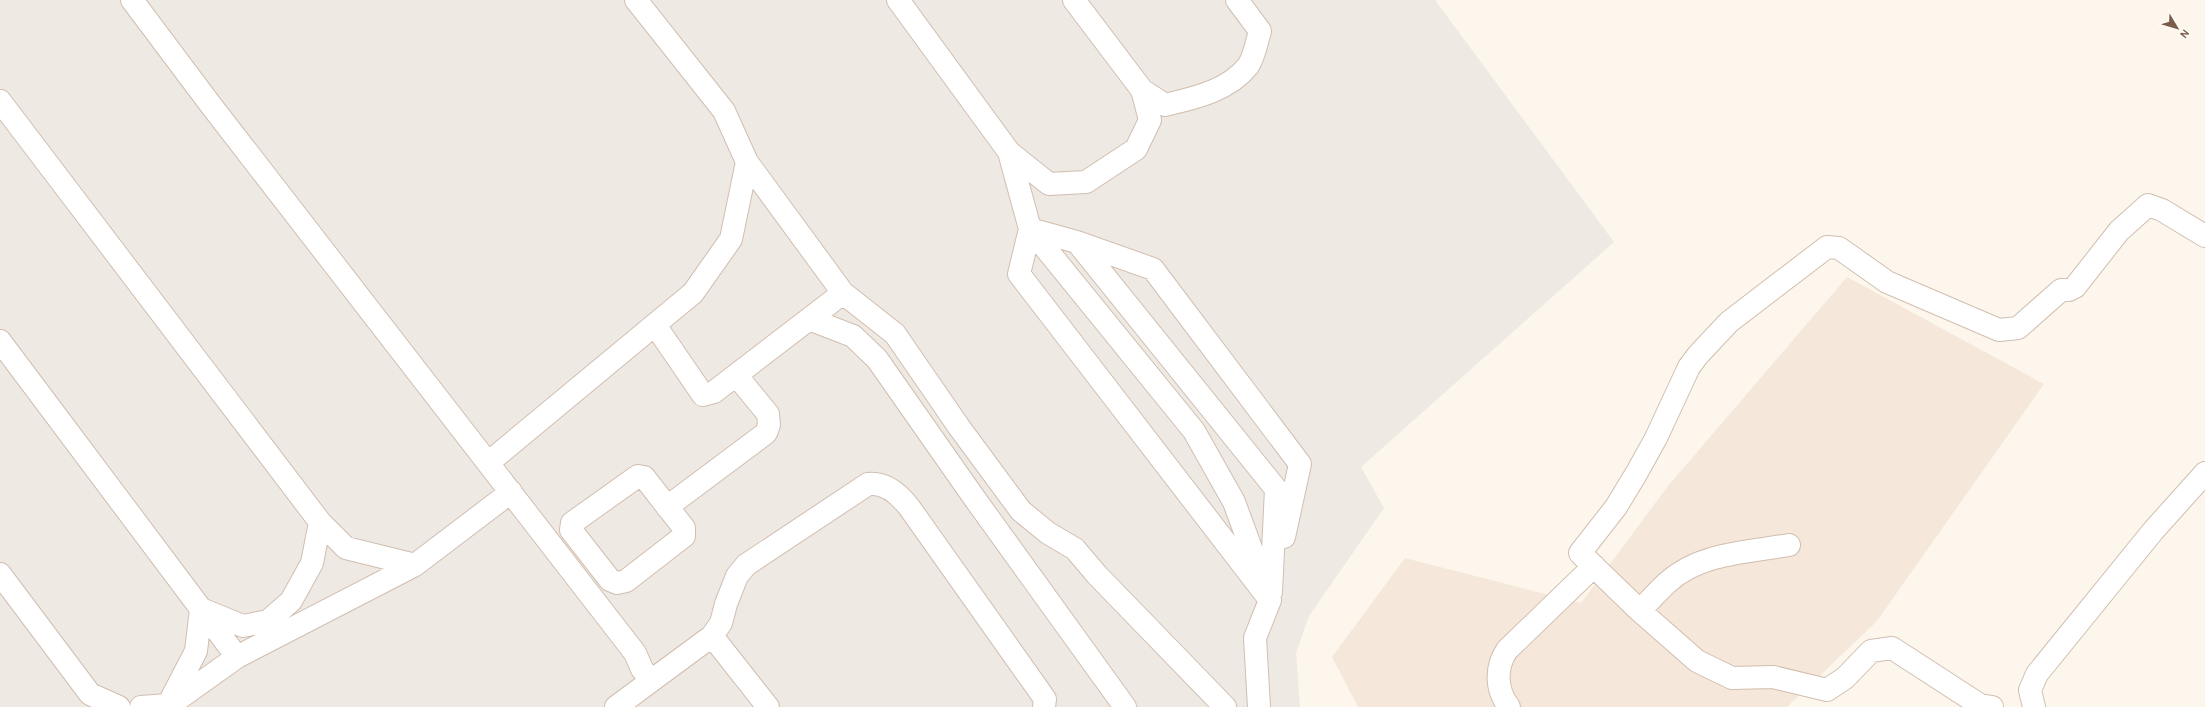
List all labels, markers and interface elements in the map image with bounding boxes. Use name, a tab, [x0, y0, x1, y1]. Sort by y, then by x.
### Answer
north arrow	[2157, 8, 2197, 48]
text: N	[2177, 27, 2192, 41]

